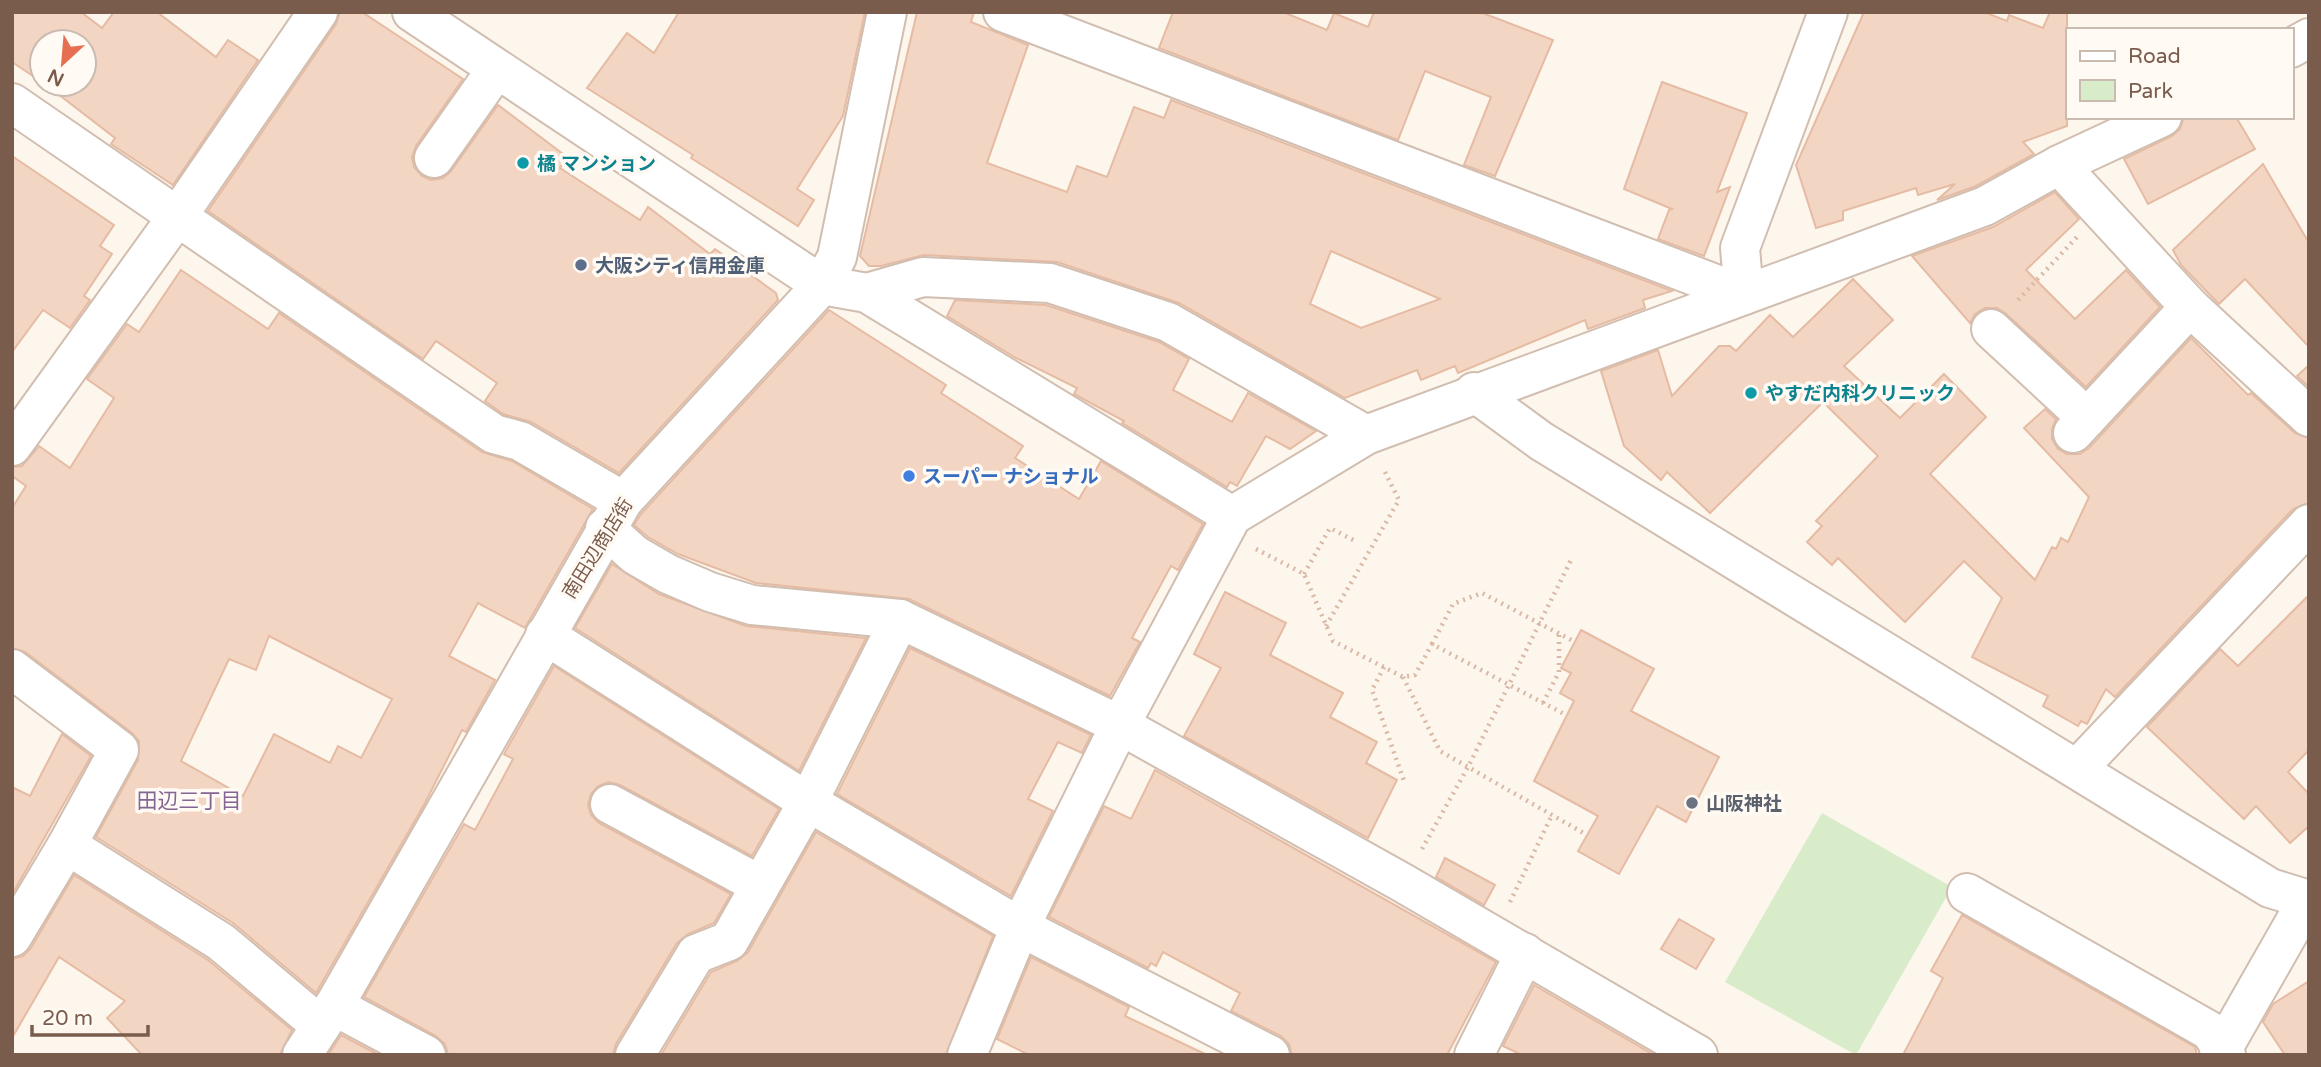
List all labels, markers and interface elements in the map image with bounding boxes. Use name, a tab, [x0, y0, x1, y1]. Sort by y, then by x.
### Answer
north arrow	[28, 28, 98, 98]
legend	[2066, 28, 2293, 119]
text: Road	[2128, 44, 2181, 69]
text: N	[44, 64, 68, 91]
text: Park	[2128, 79, 2173, 104]
place label: 橘 マンション	[537, 153, 656, 175]
marker: 橘 マンション	[515, 155, 531, 171]
place label: 大阪シティ信用金庫	[595, 255, 765, 277]
marker: 大阪シティ信用金庫	[573, 257, 589, 273]
place label: やすだ内科クリニック	[1765, 383, 1955, 405]
marker: やすだ内科クリニック	[1743, 385, 1759, 401]
place label: スーパー ナショナル	[923, 466, 1099, 488]
marker: スーパー ナショナル	[901, 468, 917, 484]
street label: 南田辺商店街	[558, 494, 637, 603]
district label: 田辺三丁目	[137, 789, 242, 814]
place label: 山阪神社	[1706, 793, 1782, 815]
marker: 山阪神社	[1684, 795, 1700, 811]
scale bar	[32, 993, 147, 1038]
text: 20 m	[42, 1006, 93, 1031]

